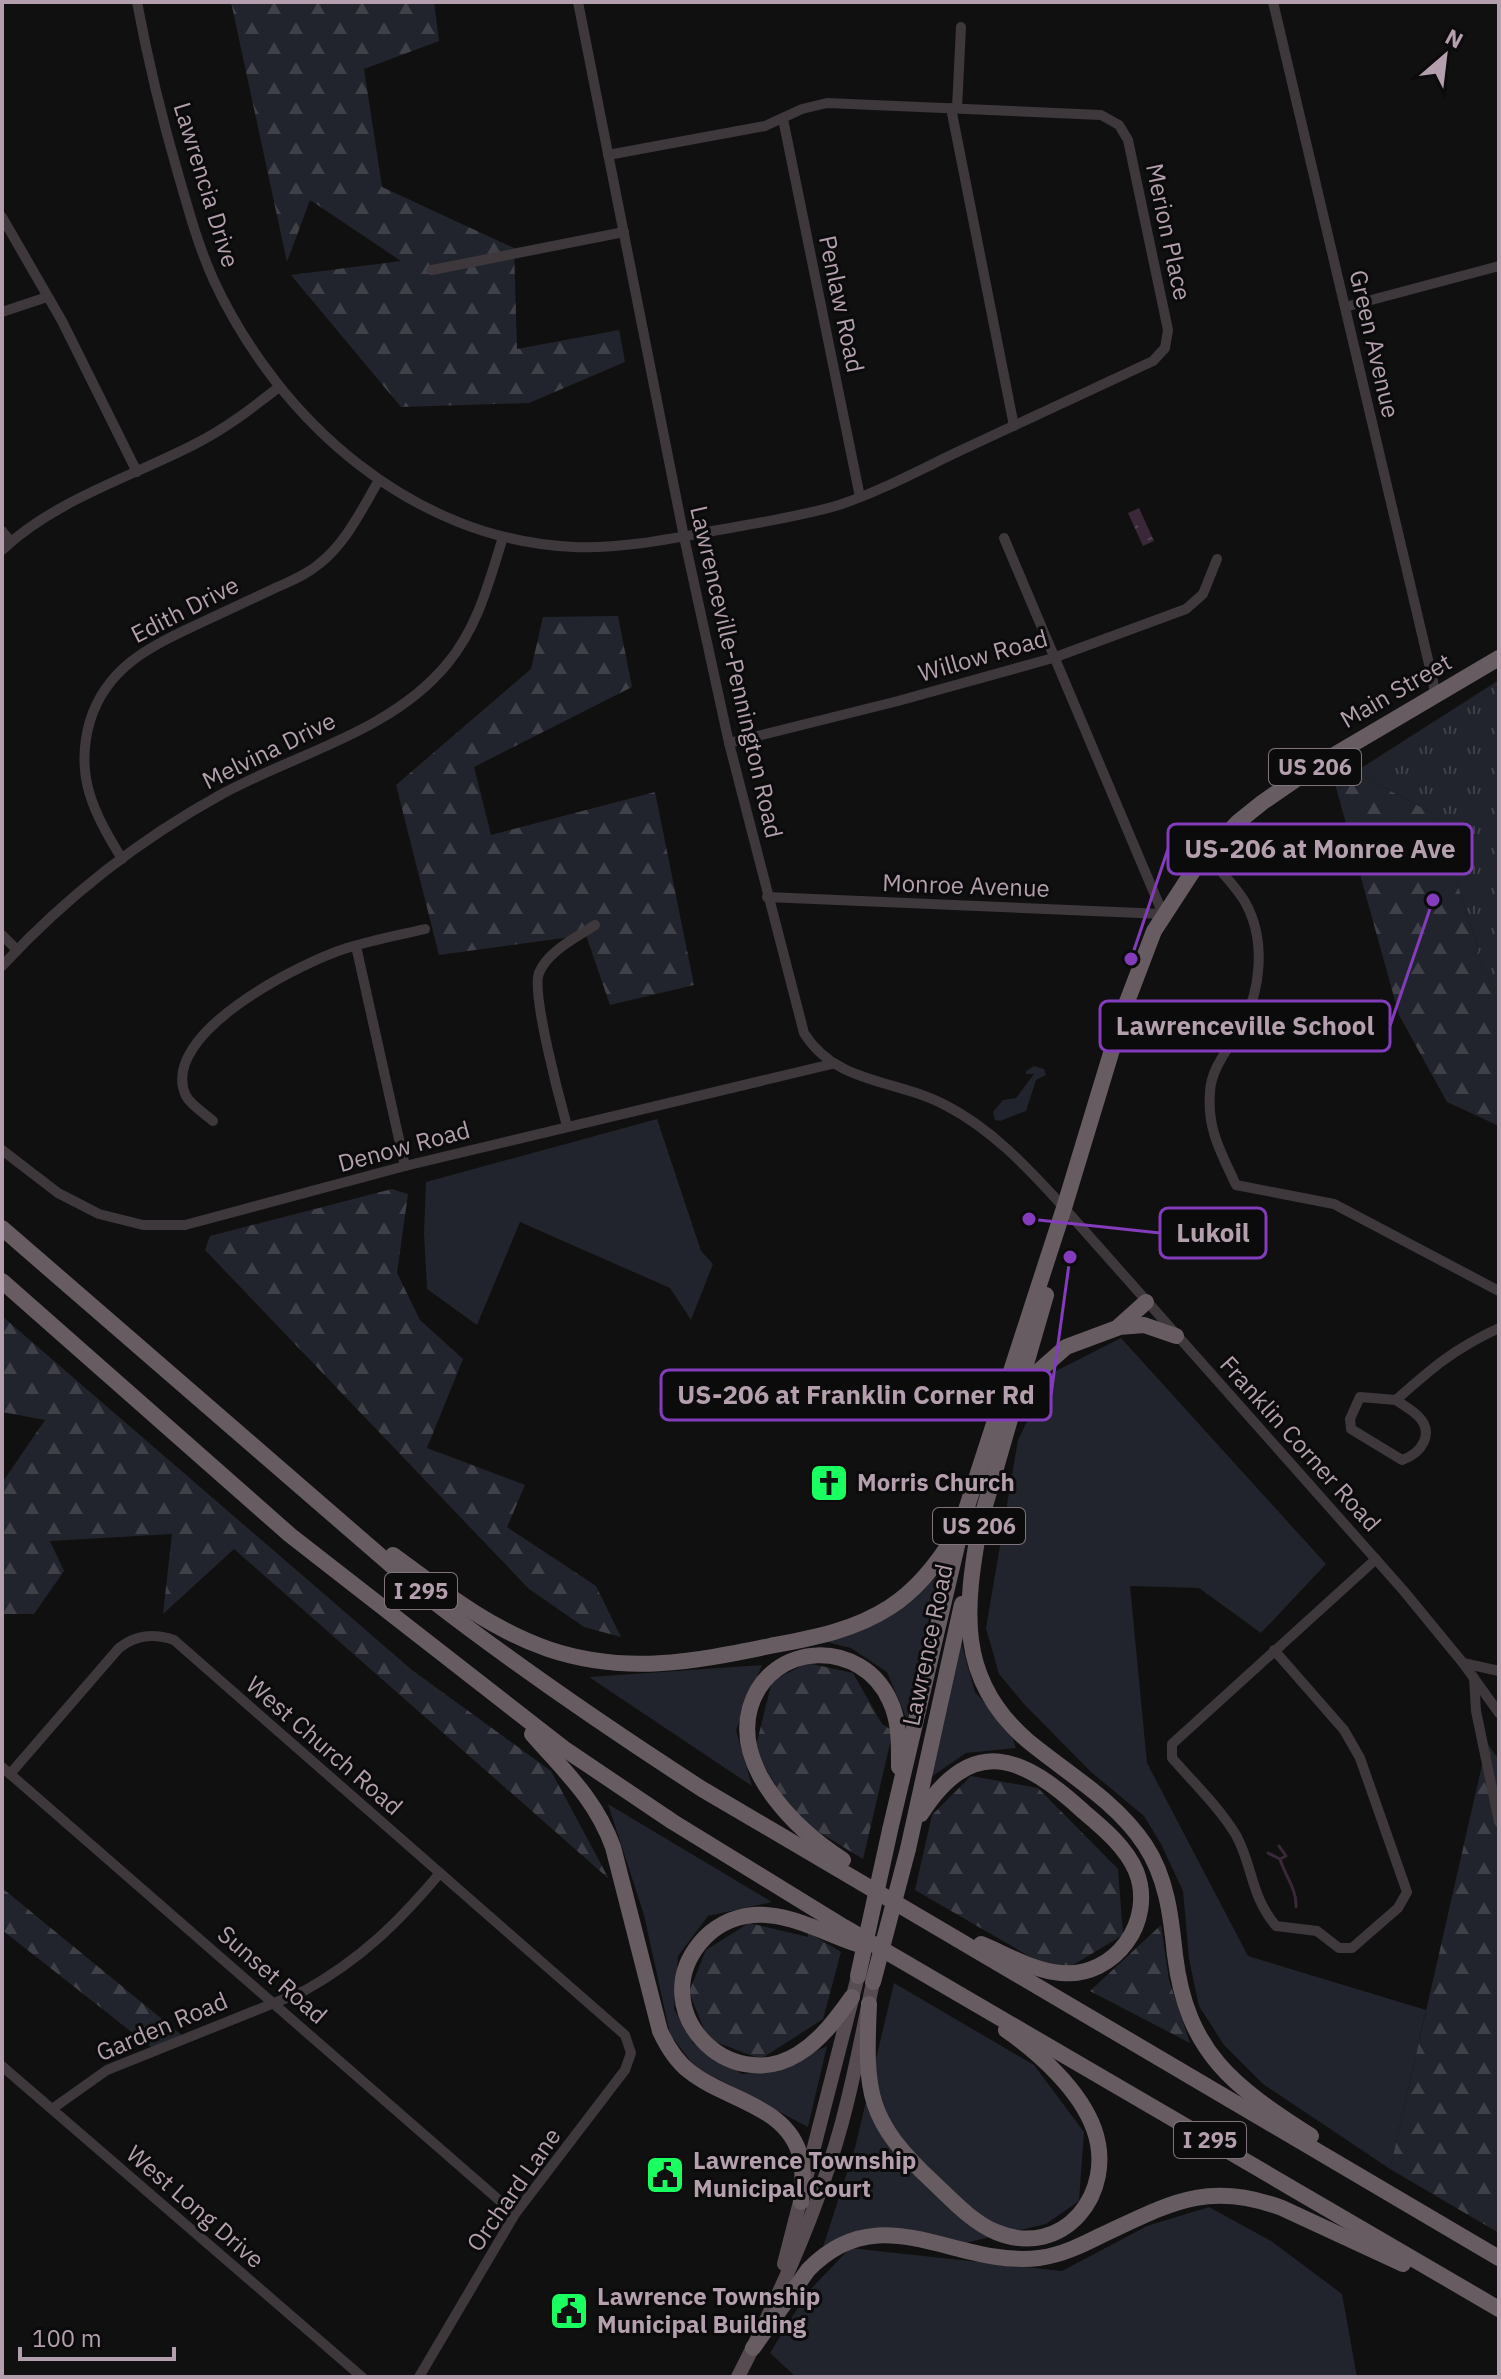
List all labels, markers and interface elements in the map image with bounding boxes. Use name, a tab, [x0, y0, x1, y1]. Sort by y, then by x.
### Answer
north arrow	[1405, 16, 1485, 96]
text: N	[1441, 21, 1468, 54]
street label: Lawrencia Drive	[167, 98, 247, 271]
street label: Merion Place	[1139, 160, 1199, 303]
street label: Penlaw Road	[812, 232, 872, 375]
street label: Green Avenue	[1342, 267, 1408, 421]
street label: Lawrenceville-Pennington Road	[683, 502, 791, 841]
street label: Edith Drive	[125, 568, 244, 650]
street label: Willow Road	[914, 621, 1051, 689]
street label: Main Street	[1334, 645, 1457, 735]
street label: Melvina Drive	[197, 704, 341, 796]
road number: US 206	[1269, 749, 1361, 785]
callout: US-206 at Monroe Ave	[1168, 824, 1472, 874]
text: US-206 at Monroe Ave	[1184, 831, 1456, 865]
street label: Monroe Avenue	[882, 866, 1050, 904]
callout: Lawrenceville School	[1100, 1001, 1390, 1051]
text: Lawrenceville School	[1116, 1008, 1374, 1042]
street label: Denow Road	[334, 1113, 473, 1179]
callout: Lukoil	[1160, 1208, 1266, 1258]
text: Lukoil	[1176, 1215, 1250, 1249]
street label: Franklin Corner Road	[1213, 1349, 1388, 1538]
callout: US-206 at Franklin Corner Rd	[661, 1370, 1051, 1420]
text: US-206 at Franklin Corner Rd	[677, 1377, 1035, 1411]
church icon: Morris Church	[808, 1462, 850, 1504]
place label: Morris Church	[857, 1466, 1015, 1498]
road number: US 206	[933, 1508, 1025, 1544]
street label: Lawrence Road	[894, 1561, 960, 1729]
road number: I 295	[385, 1573, 457, 1609]
street label: West Church Road	[240, 1668, 410, 1822]
street label: Sunset Road	[211, 1918, 334, 2031]
street label: Garden Road	[91, 1984, 232, 2068]
street label: Orchard Lane	[459, 2121, 568, 2258]
road number: I 295	[1174, 2122, 1246, 2158]
street label: West Long Drive	[120, 2138, 271, 2275]
place label: Lawrence Township Municipal Court	[693, 2144, 916, 2204]
public building icon: Lawrence Township Municipal Court	[644, 2154, 686, 2196]
place label: Lawrence Township Municipal Building	[597, 2280, 820, 2340]
public building icon: Lawrence Township Municipal Building	[548, 2290, 590, 2332]
scale bar	[20, 2311, 174, 2361]
text: 100 m	[32, 2322, 102, 2354]

